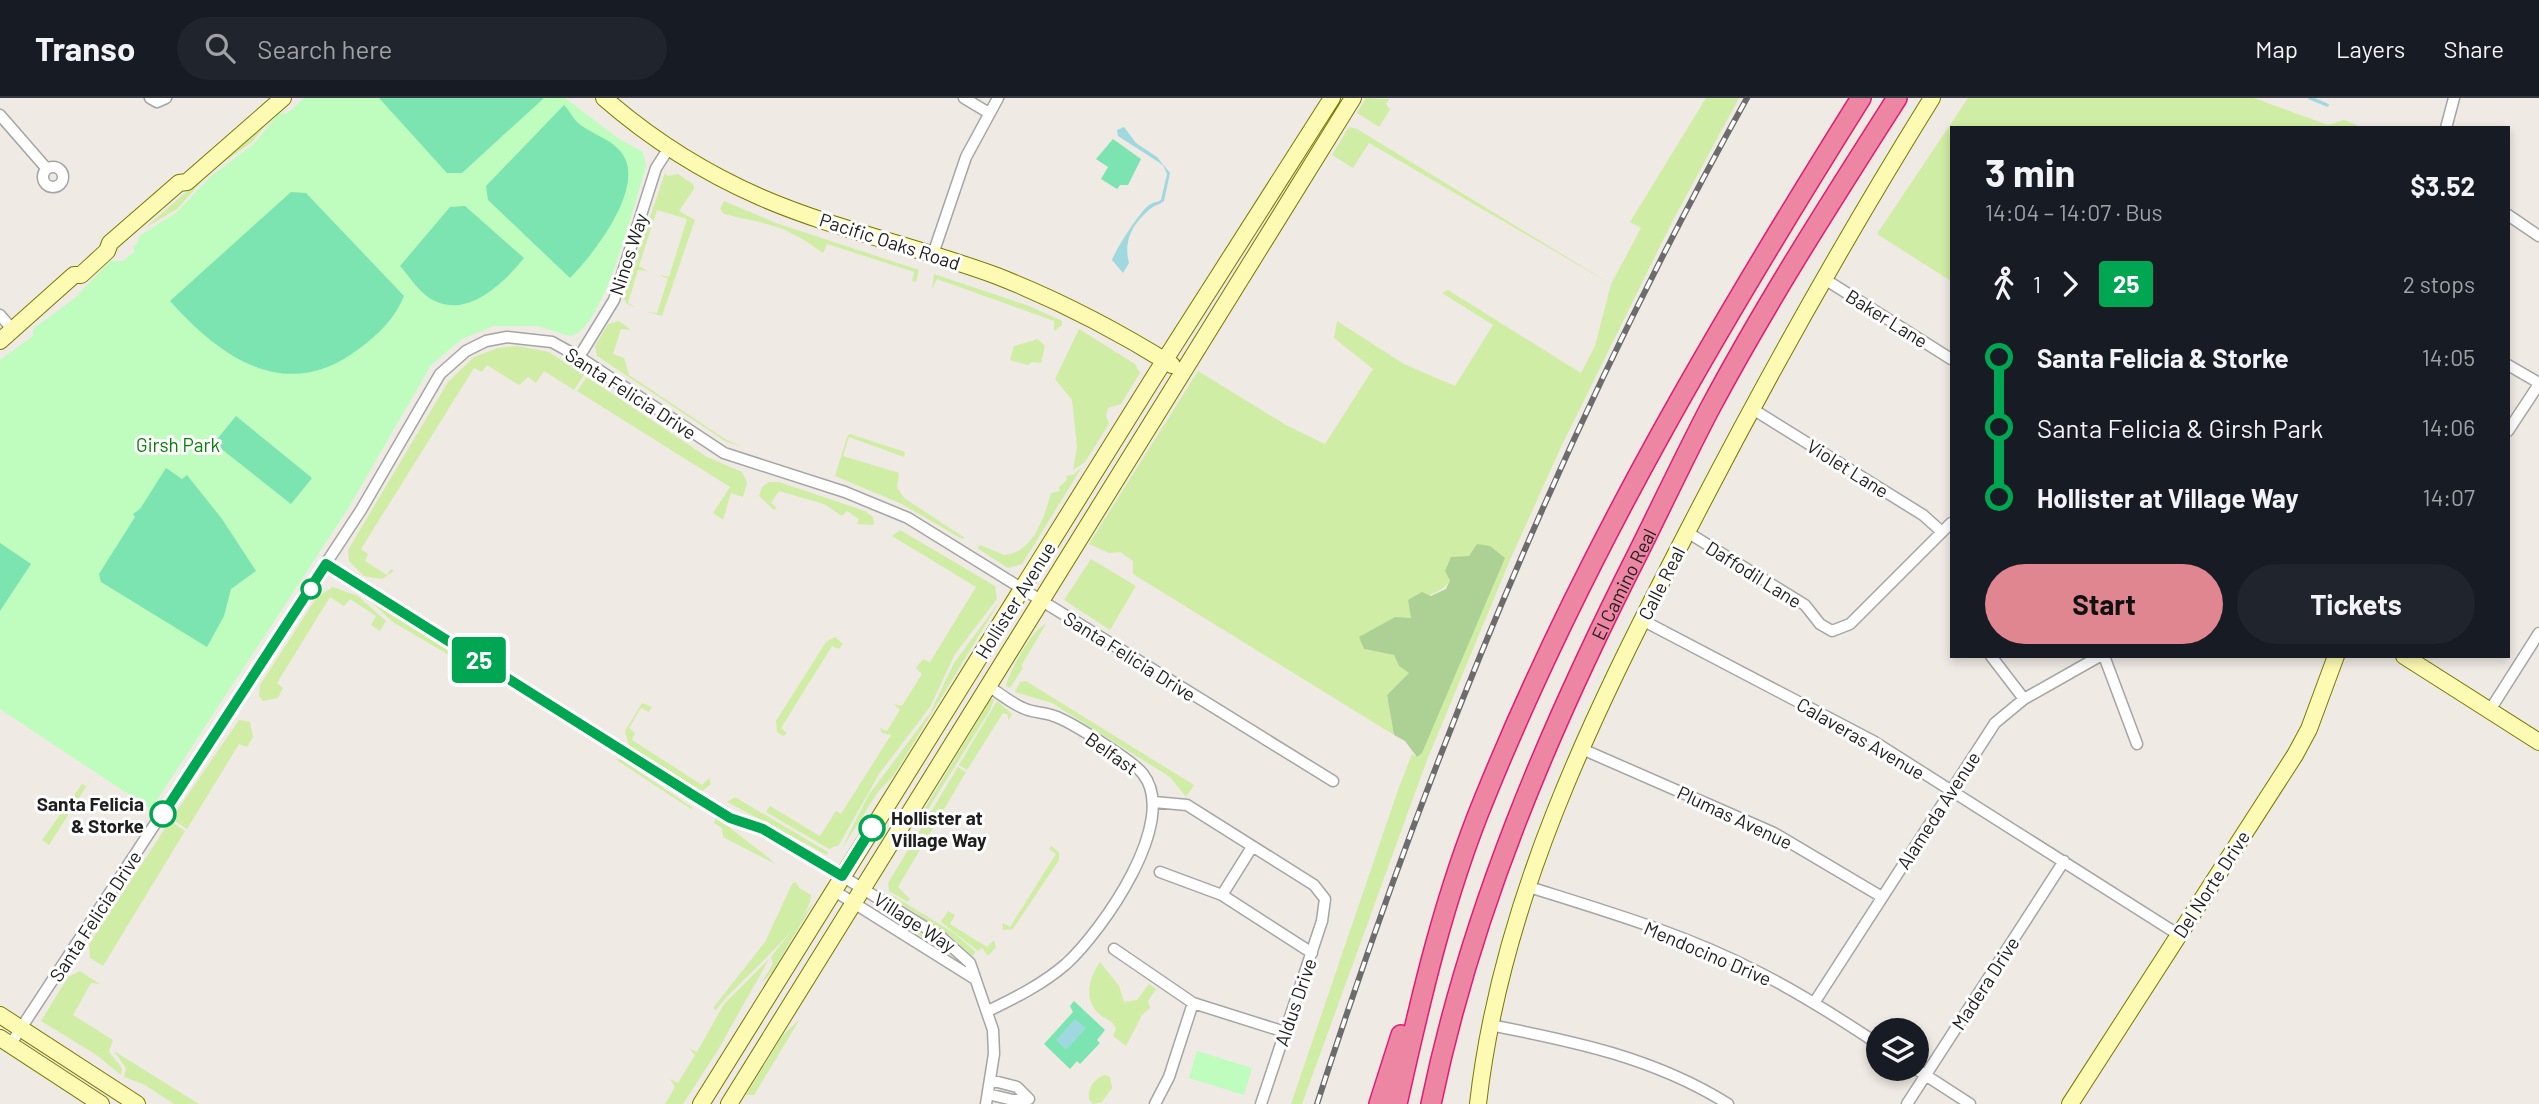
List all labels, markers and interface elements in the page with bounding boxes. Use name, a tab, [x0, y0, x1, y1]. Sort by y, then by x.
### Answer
search box	[177, 17, 667, 80]
text: Transo	[35, 28, 135, 68]
icon: search	[201, 29, 239, 67]
text: Search here	[257, 33, 392, 64]
text: Map	[2255, 34, 2298, 63]
text: Layers	[2336, 34, 2405, 63]
text: Share	[2443, 34, 2504, 63]
text: 3 min	[1985, 149, 2075, 195]
text: $3.52	[2410, 170, 2475, 201]
text: 14:04 – 14:07 · Bus	[1985, 198, 2163, 226]
street label: Pacific Oaks Road	[817, 207, 963, 275]
street label: Ninos Way	[604, 210, 652, 298]
icon: walk	[1985, 265, 2023, 303]
icon: forward	[2051, 265, 2089, 303]
text: 25	[2113, 269, 2139, 298]
text: 1	[2033, 270, 2041, 298]
text: 2 stops	[2403, 270, 2475, 298]
street label: Baker Lane	[1842, 284, 1932, 352]
street label: Santa Felicia Drive	[561, 342, 701, 444]
text: Santa Felicia & Storke	[2037, 342, 2289, 373]
text: 14:05	[2422, 343, 2475, 371]
text: Santa Felicia & Girsh Park	[2037, 412, 2323, 443]
text: 14:06	[2422, 413, 2475, 441]
park label: Girsh Park	[136, 433, 220, 456]
street label: Violet Lane	[1803, 434, 1893, 502]
text: Hollister at Village Way	[2037, 482, 2299, 513]
text: 14:07	[2423, 483, 2475, 511]
street label: El Camino Real	[1586, 524, 1660, 643]
street label: Daffodil Lane	[1702, 536, 1806, 612]
street label: Hollister Avenue	[970, 537, 1060, 663]
street label: Calle Real	[1633, 542, 1689, 624]
button: Start	[1985, 564, 2223, 644]
button: Tickets	[2237, 564, 2475, 644]
unlabelled marker	[301, 579, 321, 599]
street label: Santa Felicia Drive	[1060, 606, 1200, 706]
line badge: 25	[448, 637, 510, 683]
text: 25	[466, 645, 492, 674]
street label: Calaveras Avenue	[1793, 692, 1929, 784]
street label: Belfast	[1081, 727, 1143, 779]
street label: Alameda Avenue	[1891, 747, 1985, 873]
street label: Plumas Avenue	[1674, 780, 1796, 854]
place label: Santa Felicia & Storke	[37, 792, 144, 837]
marker: Santa Felicia & Storke	[150, 801, 176, 827]
place label: Hollister at Village Way	[891, 806, 987, 851]
marker: Hollister at Village Way	[859, 815, 885, 841]
street label: Del Norte Drive	[2168, 826, 2254, 942]
street label: Santa Felicia Drive	[44, 846, 146, 986]
street label: Village Way	[870, 887, 960, 957]
street label: Mendocino Drive	[1641, 916, 1775, 990]
street label: Madera Drive	[1946, 932, 2024, 1034]
street label: Aldus Drive	[1269, 955, 1321, 1049]
map controls	[1866, 1018, 1929, 1081]
button: layers	[1866, 1018, 1929, 1081]

